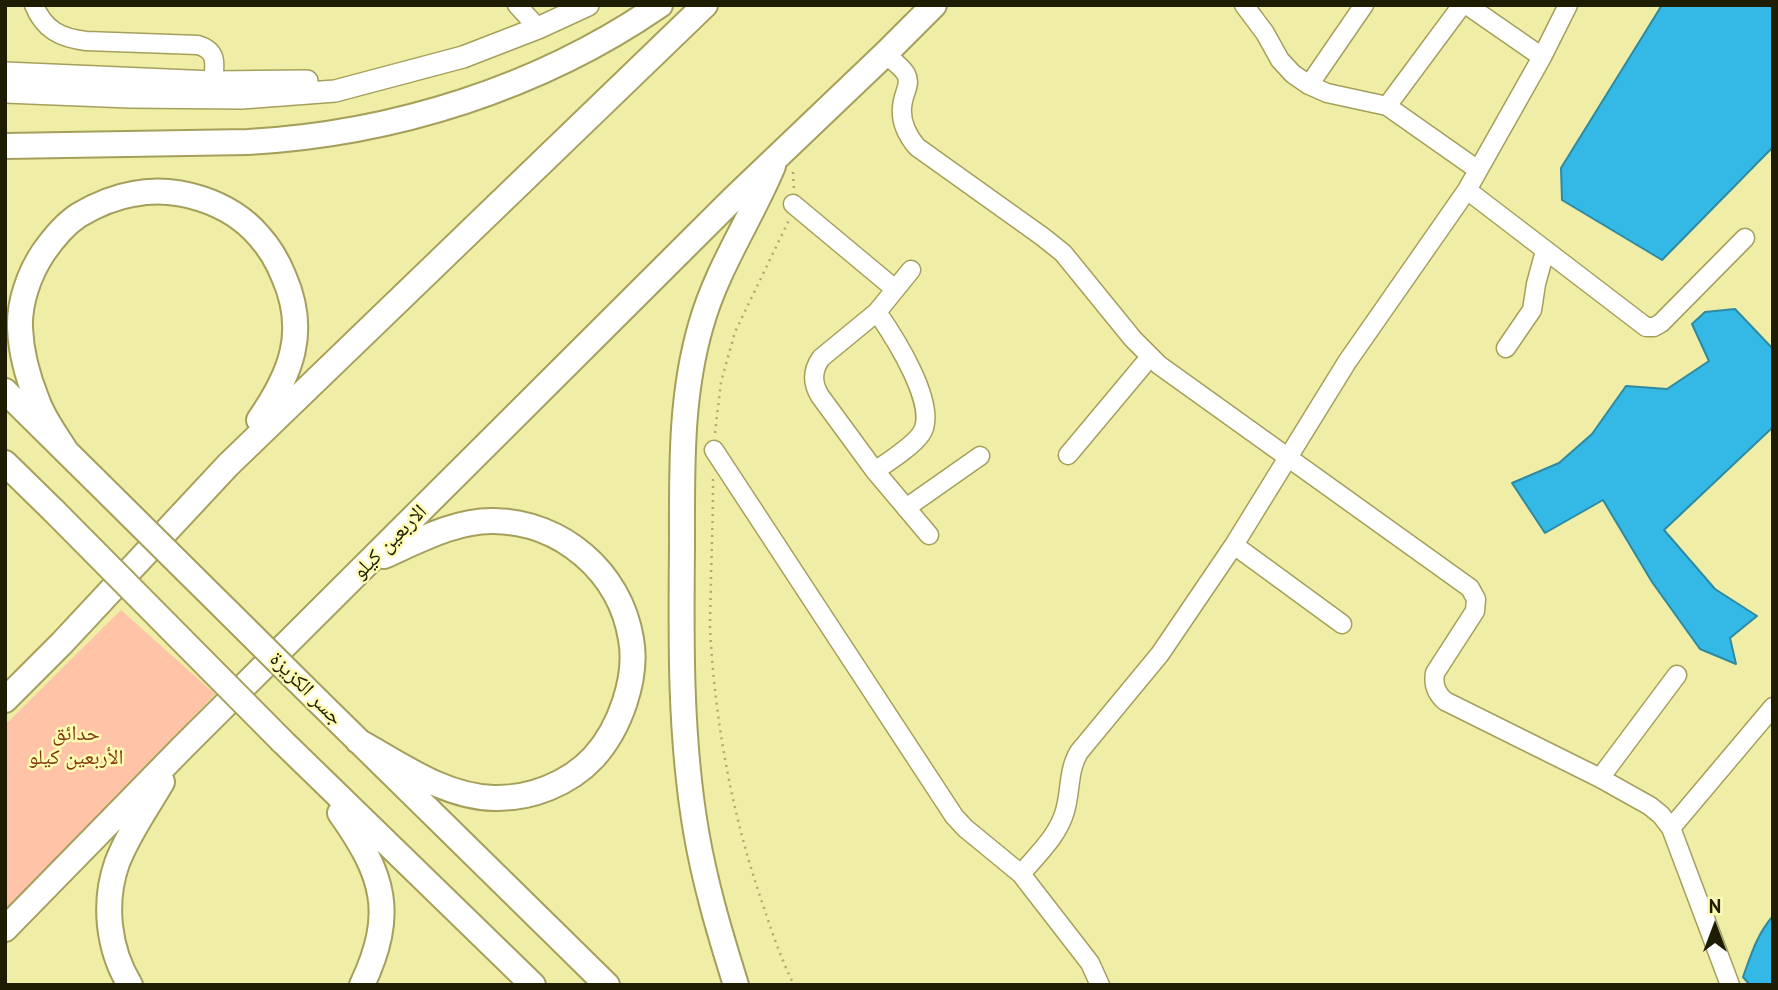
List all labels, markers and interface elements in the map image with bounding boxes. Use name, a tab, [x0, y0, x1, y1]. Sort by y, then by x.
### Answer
street label: الاربعين كيلو	[347, 499, 433, 585]
street label: جسر الكزيزة	[264, 647, 348, 731]
park label: حدائق الأربعين كيلو	[28, 721, 124, 771]
north arrow	[1680, 892, 1750, 962]
text: N	[1709, 894, 1721, 918]

